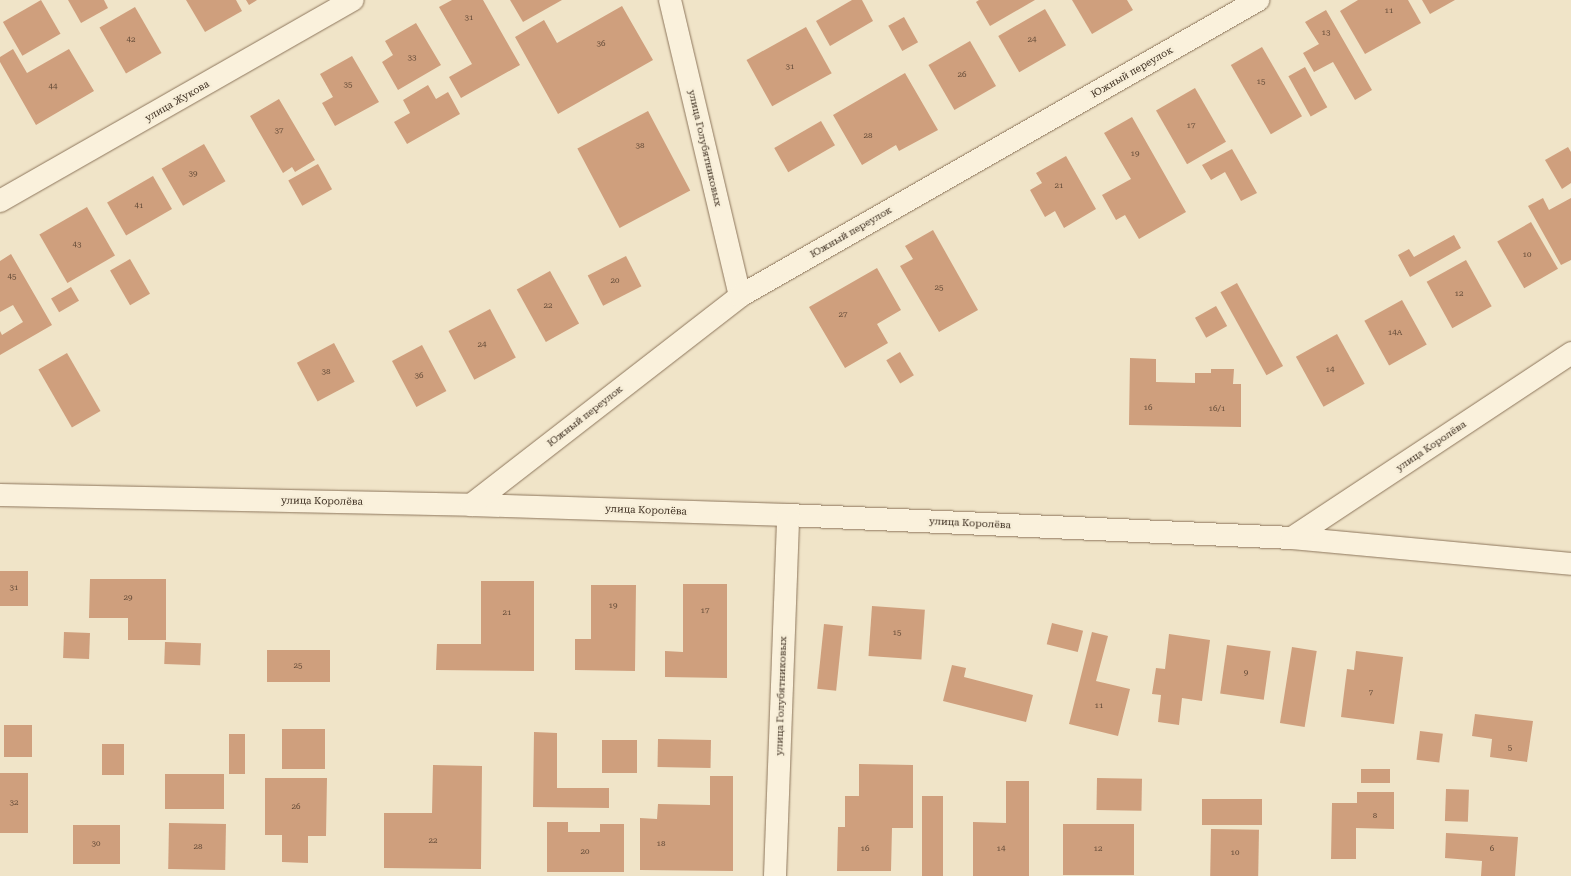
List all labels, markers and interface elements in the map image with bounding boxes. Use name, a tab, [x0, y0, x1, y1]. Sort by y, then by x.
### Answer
house number: 11	[1385, 6, 1393, 16]
house number: 31	[465, 13, 473, 23]
house number: 13	[1322, 28, 1330, 38]
house number: 42	[127, 35, 135, 45]
house number: 24	[1028, 35, 1036, 45]
house number: 36	[597, 39, 605, 49]
street label: Южный переулок	[1089, 44, 1175, 100]
house number: 33	[408, 53, 416, 63]
house number: 31	[786, 62, 794, 72]
house number: 26	[958, 70, 966, 80]
house number: 15	[1257, 77, 1265, 87]
street label: улица Жукова	[143, 78, 211, 124]
house number: 35	[344, 80, 352, 90]
house number: 44	[49, 82, 57, 92]
street label: улица Голубятниковых	[686, 89, 724, 207]
house number: 17	[1187, 121, 1195, 131]
house number: 37	[275, 126, 283, 136]
house number: 28	[864, 131, 872, 141]
house number: 38	[636, 141, 644, 151]
house number: 19	[1131, 149, 1139, 159]
house number: 39	[189, 169, 197, 179]
house number: 21	[1055, 181, 1063, 191]
house number: 41	[135, 201, 143, 211]
street label: Южный переулок	[808, 204, 894, 260]
house number: 43	[73, 240, 81, 250]
house number: 10	[1523, 250, 1531, 260]
house number: 45	[8, 272, 16, 282]
house number: 20	[611, 276, 619, 286]
house number: 25	[935, 283, 943, 293]
house number: 12	[1455, 289, 1463, 299]
house number: 22	[544, 301, 552, 311]
house number: 27	[839, 310, 847, 320]
house number: 14А	[1388, 328, 1402, 338]
house number: 24	[478, 340, 486, 350]
house number: 14	[1326, 365, 1334, 375]
house number: 38	[322, 367, 330, 377]
house number: 36	[415, 371, 423, 381]
street label: Южный переулок	[545, 383, 625, 449]
house number: 16	[1144, 403, 1152, 413]
house number: 16/1	[1209, 404, 1225, 414]
street label: улица Королёва	[1394, 418, 1468, 474]
street label: улица Королёва	[281, 494, 363, 508]
street label: улица Королёва	[605, 503, 687, 517]
street label: улица Королёва	[929, 515, 1011, 531]
house number: 31	[10, 583, 18, 593]
house number: 29	[124, 593, 132, 603]
house number: 19	[609, 601, 617, 611]
house number: 17	[701, 606, 709, 616]
house number: 21	[503, 608, 511, 618]
house number: 15	[893, 628, 901, 638]
street label: улица Голубятниковых	[773, 636, 789, 756]
house number: 25	[294, 661, 302, 671]
house number: 9	[1244, 668, 1248, 678]
house number: 7	[1369, 688, 1373, 698]
house number: 11	[1095, 701, 1103, 711]
house number: 5	[1508, 743, 1512, 753]
house number: 32	[10, 798, 18, 808]
house number: 26	[292, 802, 300, 812]
house number: 8	[1373, 811, 1377, 821]
house number: 22	[429, 836, 437, 846]
house number: 30	[92, 839, 100, 849]
house number: 18	[657, 839, 665, 849]
house number: 28	[194, 842, 202, 852]
house number: 16	[861, 844, 869, 854]
house number: 14	[997, 844, 1005, 854]
house number: 12	[1094, 844, 1102, 854]
house number: 6	[1490, 844, 1494, 854]
house number: 20	[581, 847, 589, 857]
house number: 10	[1231, 848, 1239, 858]

